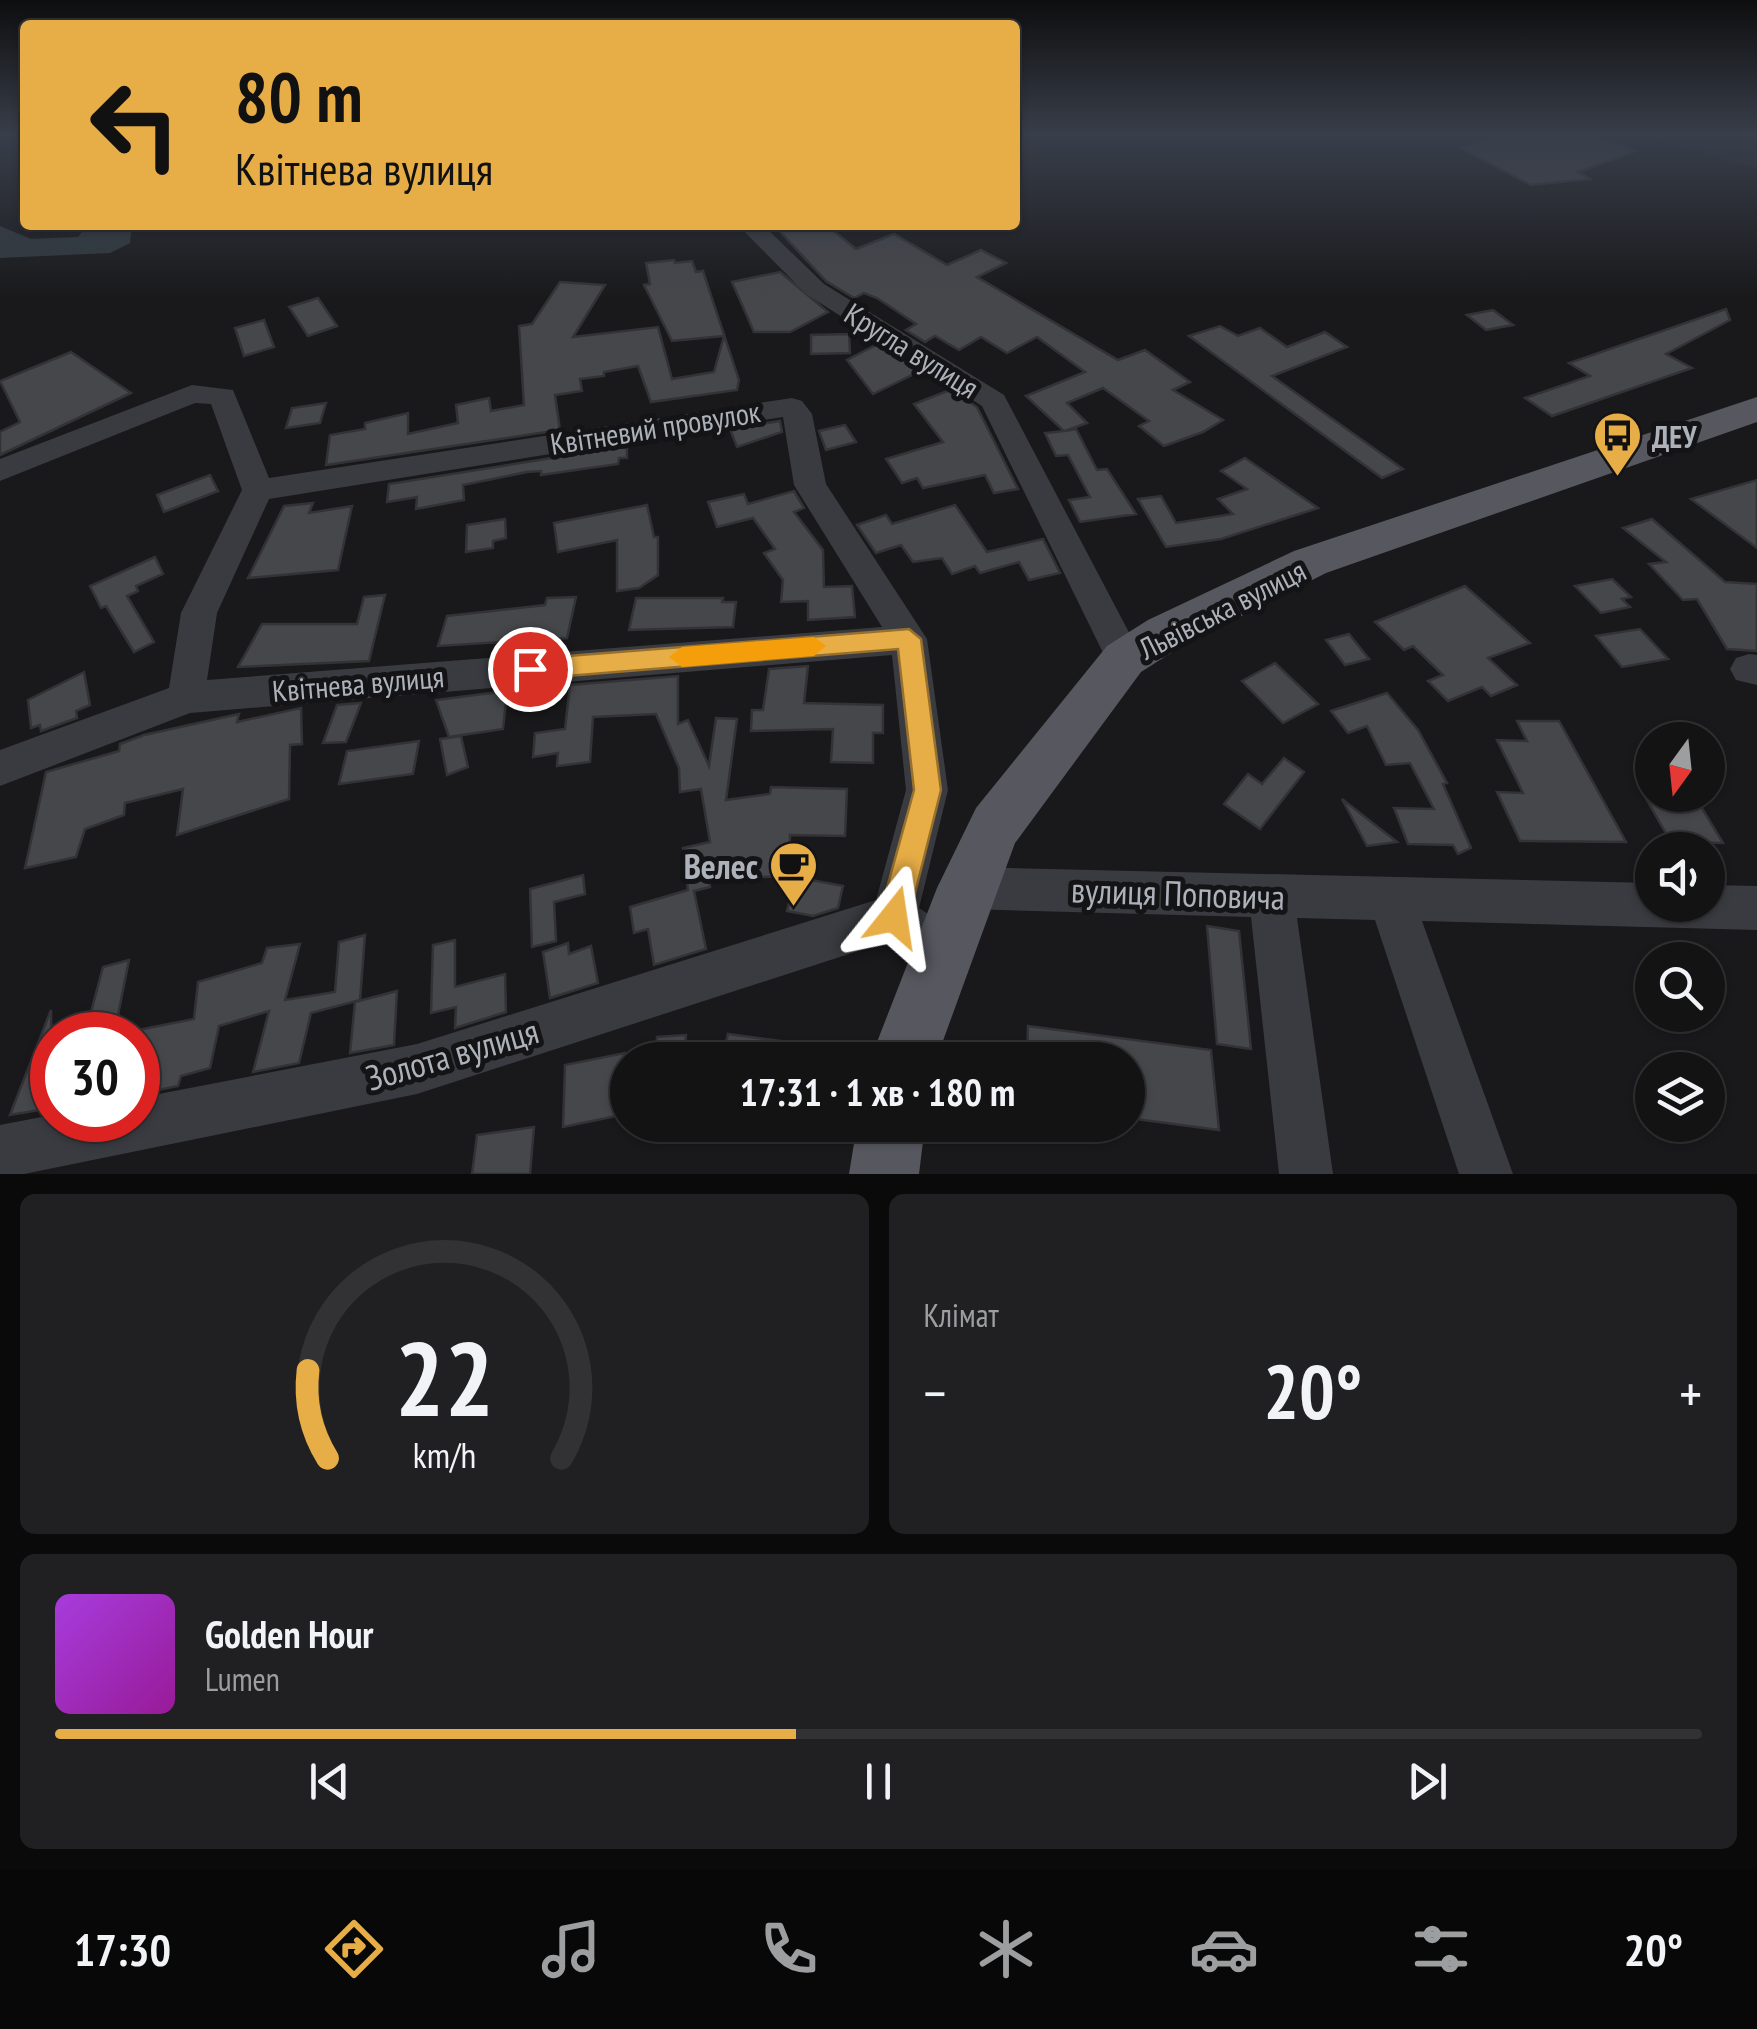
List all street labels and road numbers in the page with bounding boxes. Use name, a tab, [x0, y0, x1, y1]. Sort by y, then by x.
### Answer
street label: Кругла вулиця	[838, 293, 986, 407]
street label: Квітневий провулок	[547, 391, 763, 463]
street label: Львівська вулиця	[1131, 550, 1312, 668]
street label: Квітнева вулиця	[271, 656, 445, 710]
street label: вулиця Поповича	[1070, 866, 1286, 920]
street label: Золота вулиця	[360, 1007, 544, 1101]

